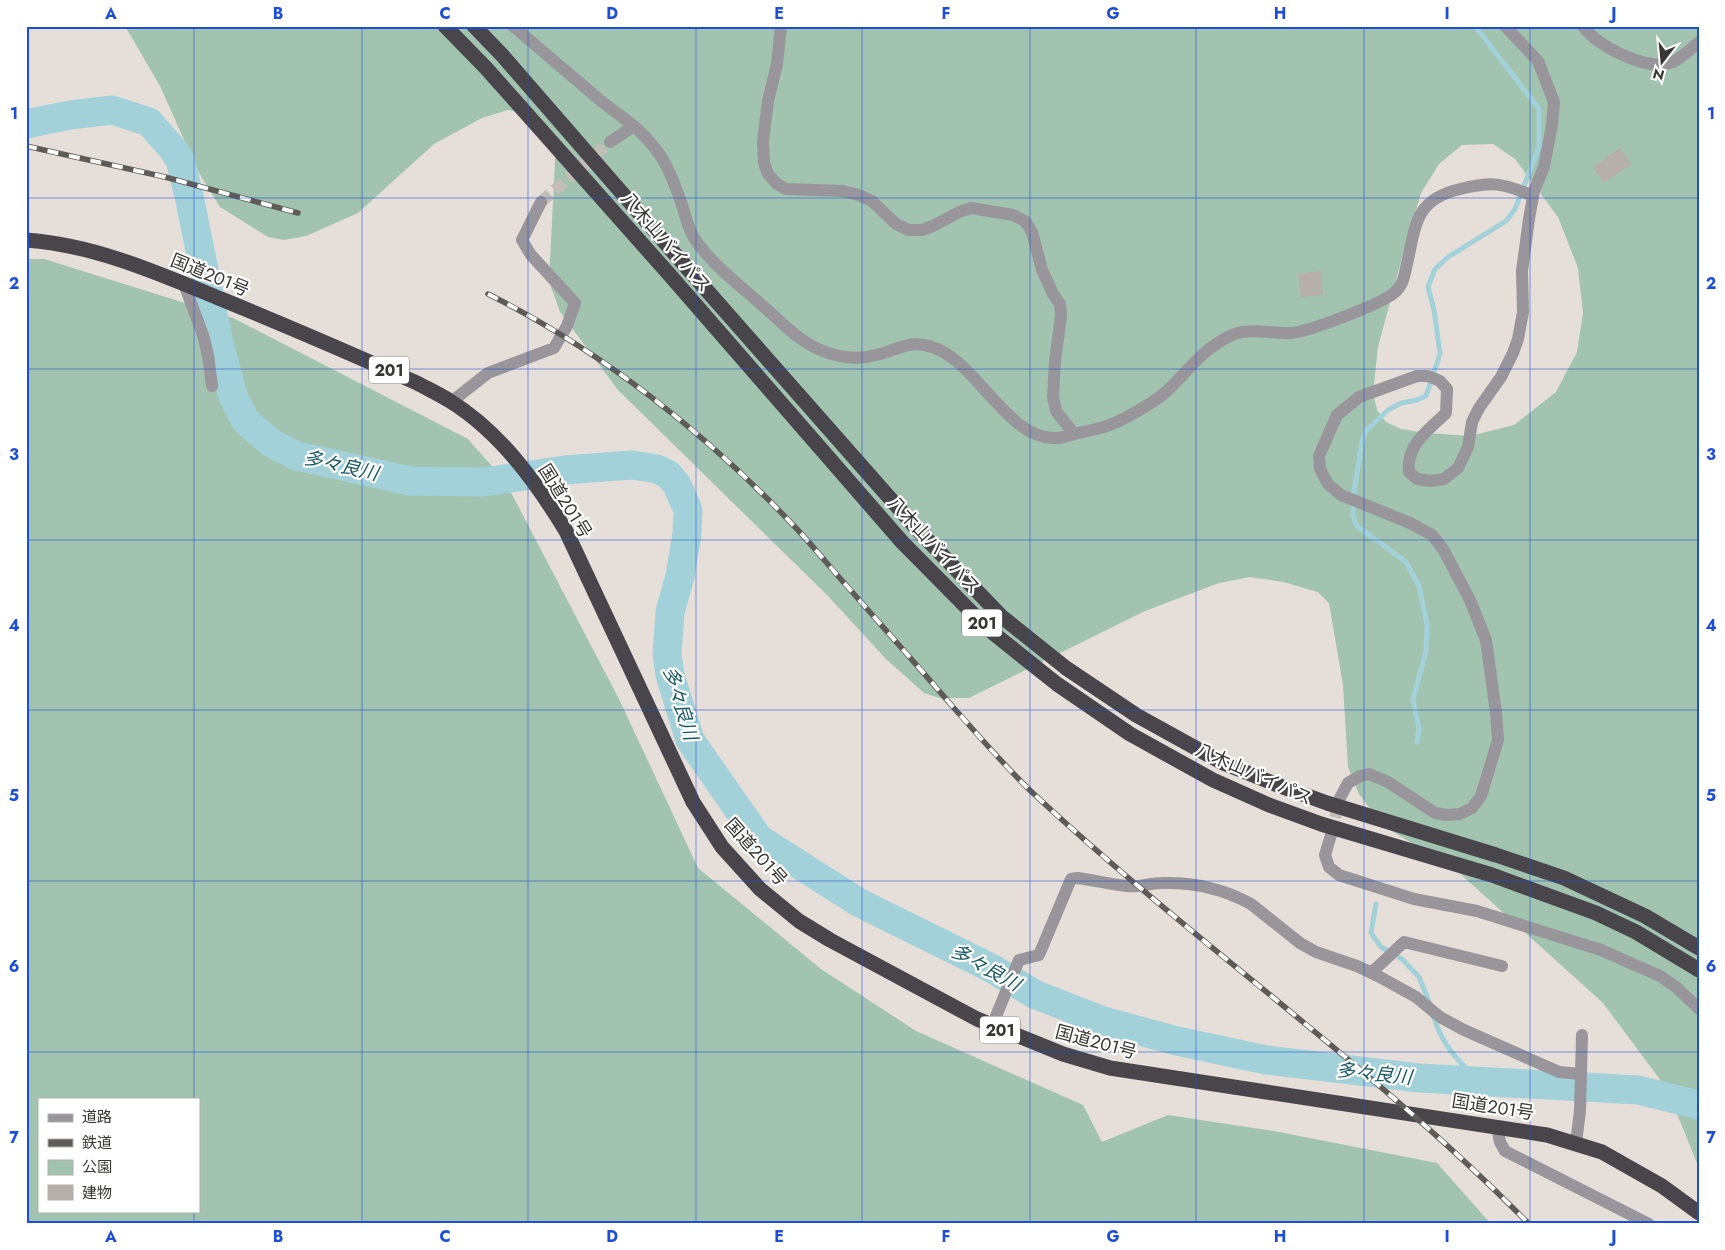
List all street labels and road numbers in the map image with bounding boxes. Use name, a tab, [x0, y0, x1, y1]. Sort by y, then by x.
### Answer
street label: 八木山バイパス	[615, 186, 717, 298]
street label: 国道201号	[167, 247, 253, 303]
road number: 201	[369, 356, 409, 384]
street label: 国道201号	[532, 459, 598, 543]
street label: 八木山バイパス	[882, 490, 986, 600]
road number: 201	[962, 610, 1002, 636]
street label: 八木山バイパス	[1191, 737, 1317, 811]
street label: 国道201号	[719, 812, 793, 892]
road number: 201	[980, 1016, 1020, 1044]
street label: 国道201号	[1052, 1019, 1140, 1065]
street label: 国道201号	[1450, 1088, 1536, 1126]

